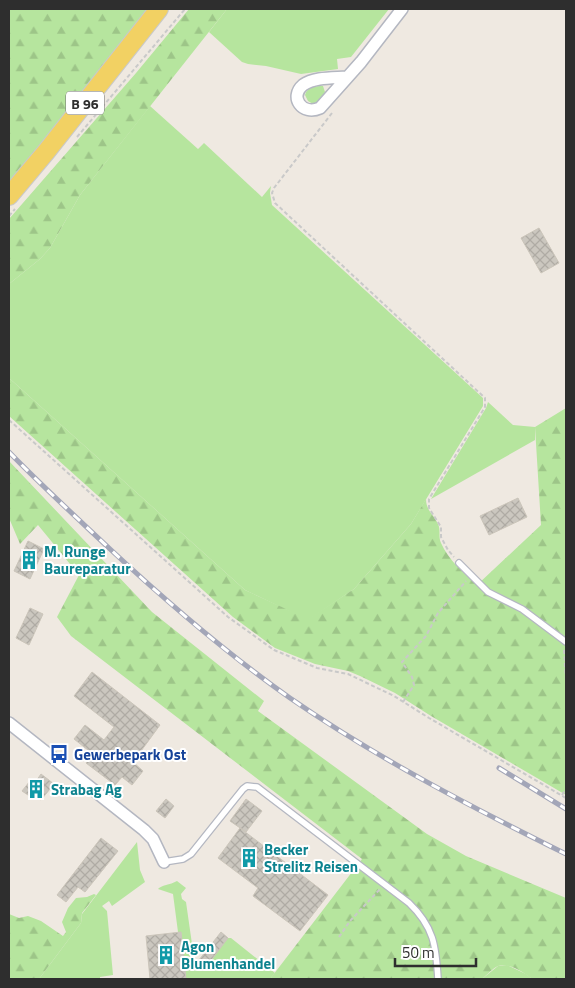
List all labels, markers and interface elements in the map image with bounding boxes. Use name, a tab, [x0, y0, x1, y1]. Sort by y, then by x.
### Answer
road number: B 96	[66, 92, 104, 115]
place label: M. Runge Baureparatur	[44, 540, 131, 580]
building icon: M. Runge Baureparatur	[18, 549, 40, 571]
bus stop icon: Gewerbepark Ost	[48, 743, 70, 765]
place label: Gewerbepark Ost	[74, 743, 187, 766]
building icon: Strabag Ag	[25, 778, 47, 800]
place label: Strabag Ag	[51, 778, 122, 801]
place label: Becker Strelitz Reisen	[264, 838, 358, 878]
building icon: Becker Strelitz Reisen	[238, 847, 260, 869]
place label: Agon Blumenhandel	[181, 935, 275, 975]
scale bar	[395, 936, 476, 968]
text: 50 m	[402, 941, 435, 964]
building icon: Agon Blumenhandel	[155, 944, 177, 966]

